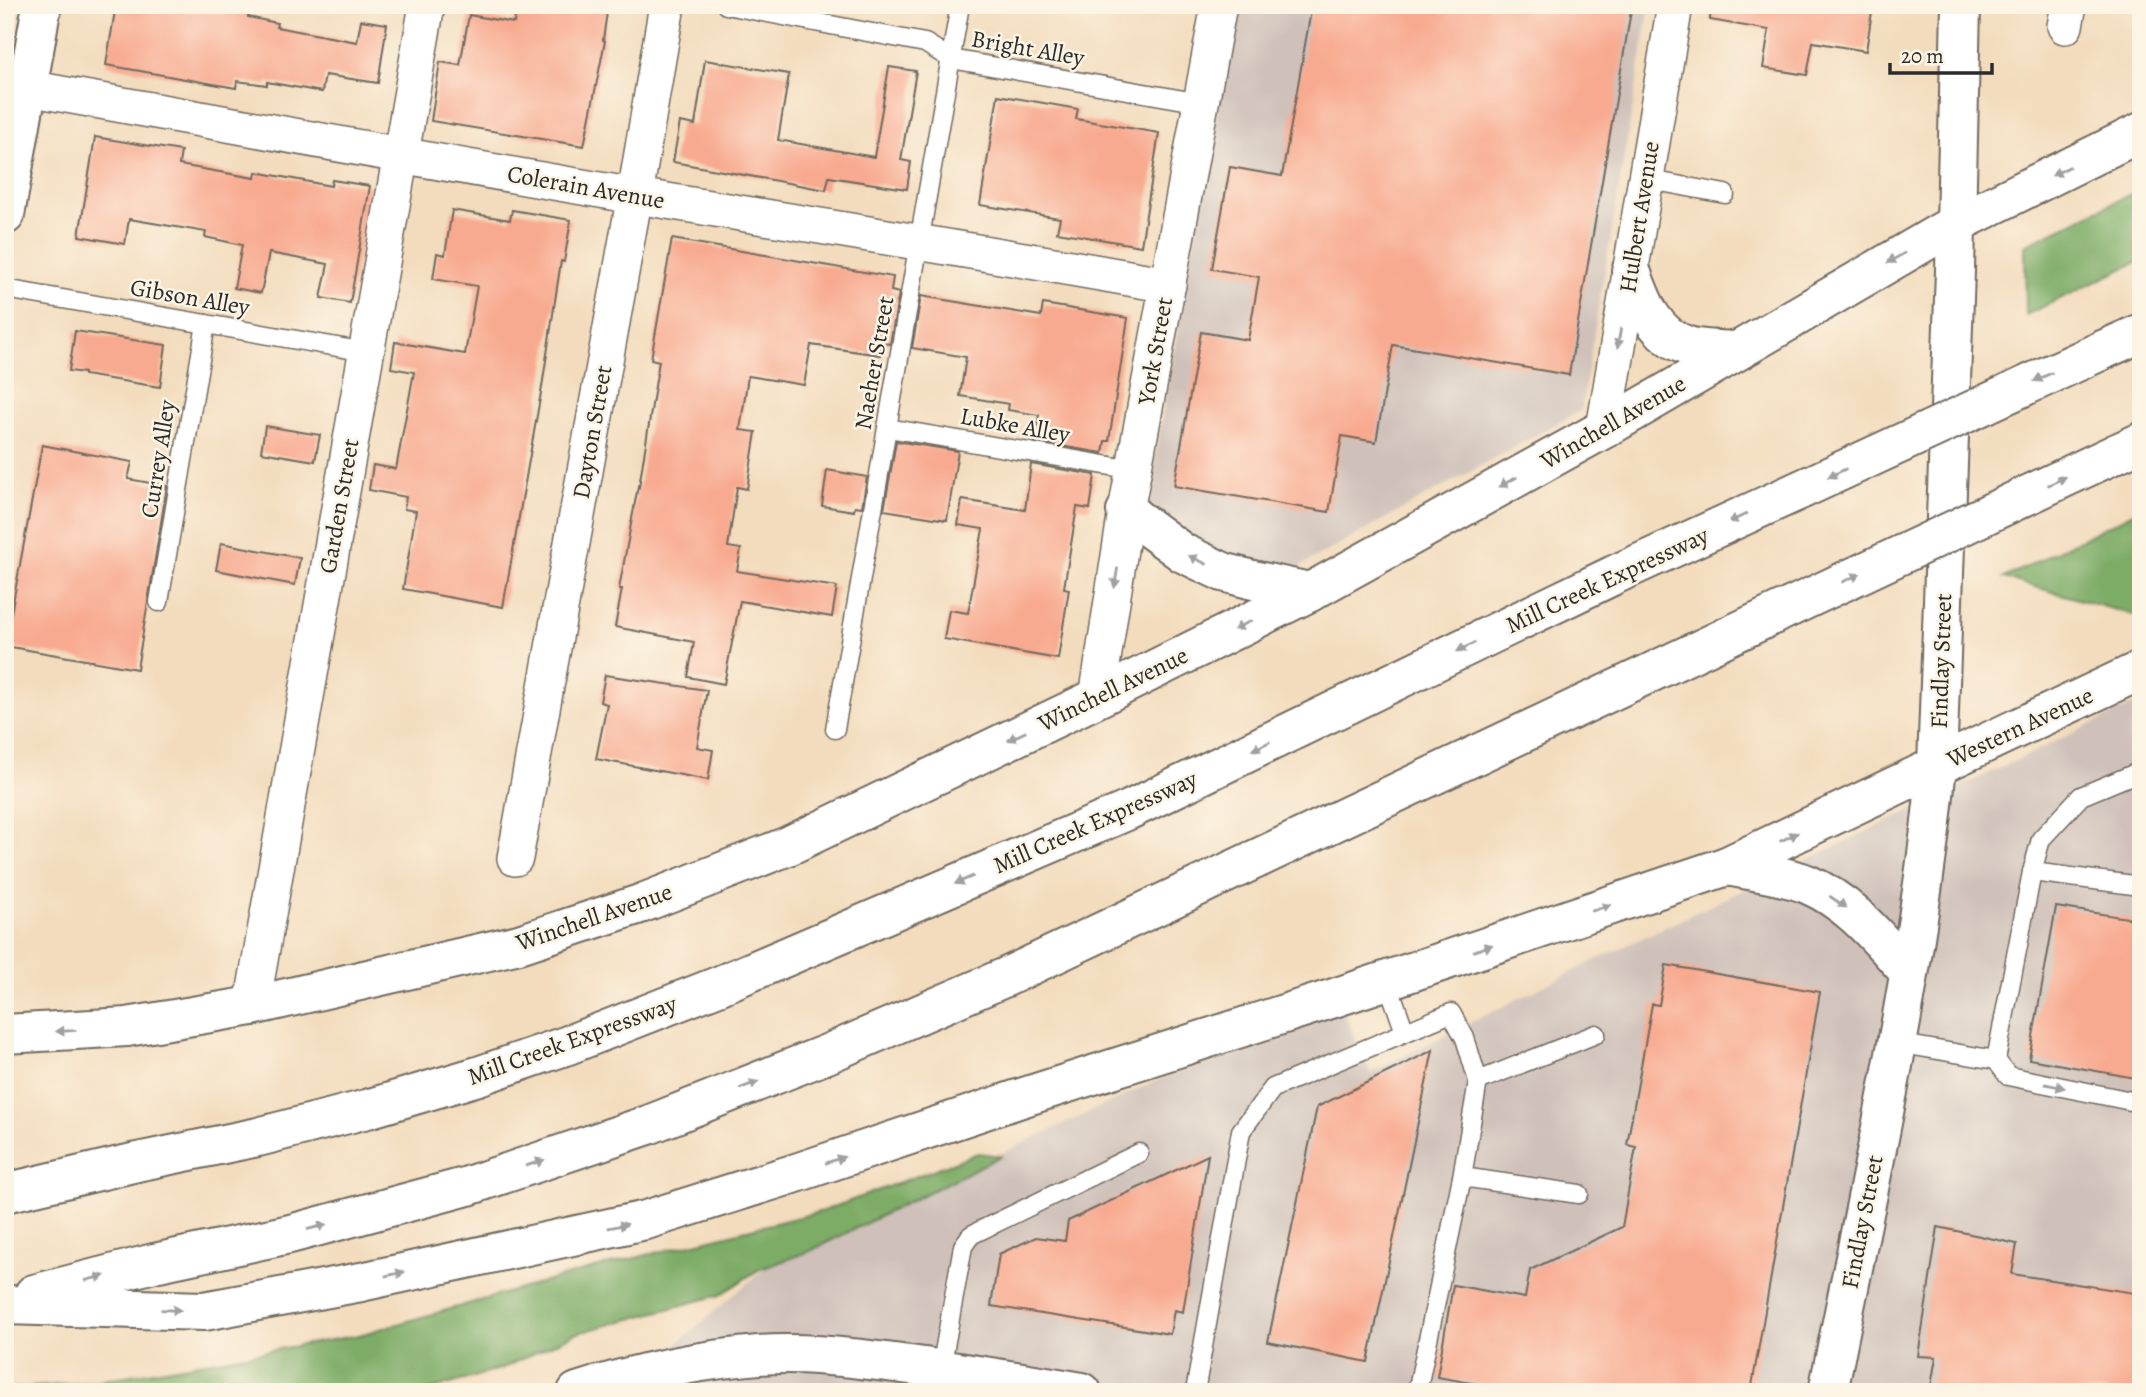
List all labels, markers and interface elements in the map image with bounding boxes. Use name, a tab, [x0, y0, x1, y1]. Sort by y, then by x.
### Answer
street label: Bright Alley	[969, 22, 1087, 74]
scale bar	[1890, 32, 1992, 76]
text: 20 m	[1901, 42, 1944, 70]
street label: Hulbert Avenue	[1611, 139, 1667, 295]
street label: Colerain Avenue	[505, 157, 667, 217]
one-way arrow	[2051, 165, 2071, 176]
one-way arrow	[1887, 252, 1906, 265]
street label: Gibson Alley	[128, 271, 252, 323]
street label: Naeher Street	[847, 294, 902, 432]
street label: York Street	[1130, 295, 1180, 408]
one-way arrow	[1613, 327, 1624, 349]
street label: Dayton Street	[565, 363, 619, 501]
street label: Winchell Avenue	[1534, 367, 1692, 477]
one-way arrow	[2033, 372, 2053, 383]
street label: Currey Alley	[133, 397, 183, 520]
street label: Lubke Alley	[958, 400, 1073, 450]
street label: Garden Street	[311, 436, 367, 576]
one-way arrow	[1827, 467, 1847, 479]
one-way arrow	[2047, 475, 2068, 486]
one-way arrow	[1498, 476, 1518, 488]
one-way arrow	[1728, 512, 1748, 524]
street label: Mill Creek Expressway	[1500, 519, 1714, 641]
one-way arrow	[1188, 554, 1208, 565]
one-way arrow	[1110, 567, 1121, 589]
one-way arrow	[1841, 572, 1862, 583]
street label: Findlay Street	[1923, 593, 1959, 729]
one-way arrow	[1233, 619, 1253, 630]
street label: Winchell Avenue	[1032, 639, 1193, 740]
one-way arrow	[1456, 641, 1476, 653]
street label: Western Avenue	[1941, 679, 2098, 775]
one-way arrow	[1007, 730, 1027, 742]
one-way arrow	[1251, 740, 1271, 751]
street label: Mill Creek Expressway	[988, 762, 1202, 881]
one-way arrow	[1779, 831, 1799, 842]
street label: Winchell Avenue	[511, 875, 676, 959]
one-way arrow	[954, 875, 975, 886]
one-way arrow	[1828, 895, 1847, 909]
one-way arrow	[1591, 902, 1612, 913]
one-way arrow	[1472, 942, 1493, 953]
street label: Mill Creek Expressway	[463, 987, 681, 1093]
one-way arrow	[55, 1025, 77, 1036]
one-way arrow	[738, 1080, 759, 1091]
one-way arrow	[2044, 1080, 2066, 1091]
street label: Findlay Street	[1833, 1152, 1891, 1292]
one-way arrow	[825, 1154, 846, 1165]
one-way arrow	[525, 1157, 546, 1168]
one-way arrow	[607, 1220, 629, 1231]
one-way arrow	[306, 1221, 328, 1232]
one-way arrow	[384, 1269, 406, 1280]
one-way arrow	[84, 1272, 106, 1283]
one-way arrow	[161, 1304, 183, 1316]

